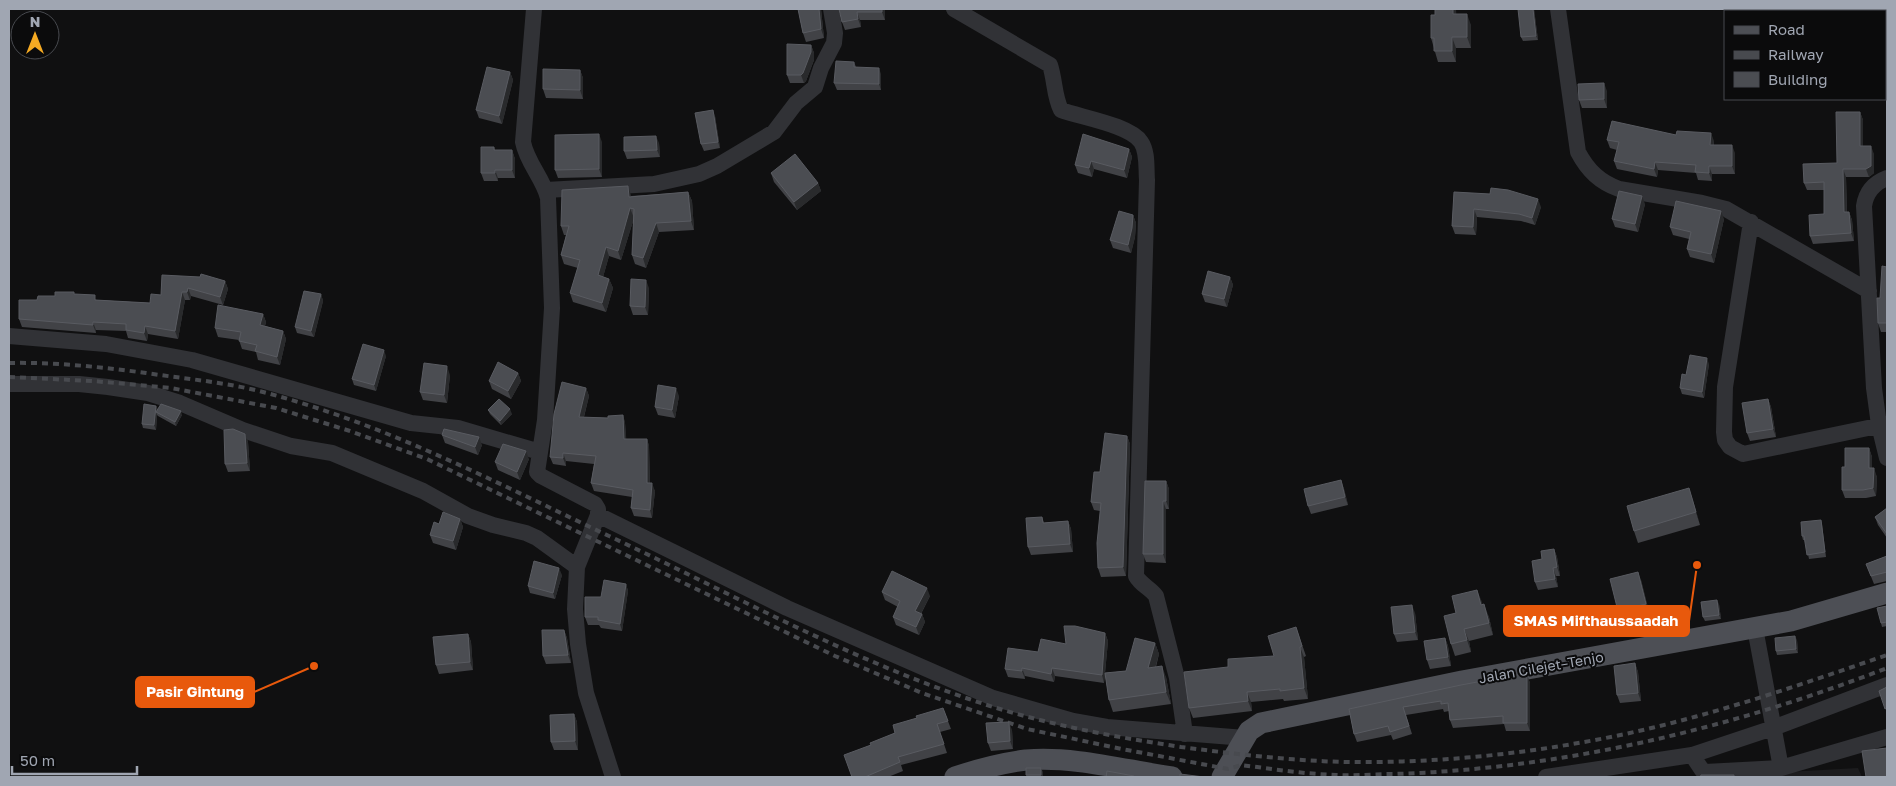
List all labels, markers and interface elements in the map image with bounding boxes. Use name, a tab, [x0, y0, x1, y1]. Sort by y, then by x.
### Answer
north arrow	[10, 10, 60, 60]
legend	[1724, 10, 1886, 100]
text: N	[30, 13, 40, 30]
text: Road	[1768, 20, 1805, 38]
text: Railway	[1768, 45, 1824, 63]
text: Building	[1768, 70, 1828, 88]
callout: SMAS Mifthaussaadah	[1504, 606, 1689, 636]
text: SMAS Mifthaussaadah	[1514, 611, 1678, 629]
street label: Jalan Cilejet–Tenjo	[1477, 648, 1605, 686]
callout: Pasir Gintung	[136, 677, 254, 707]
text: Pasir Gintung	[146, 682, 244, 700]
scale bar	[12, 744, 138, 776]
text: 50 m	[20, 751, 55, 769]

